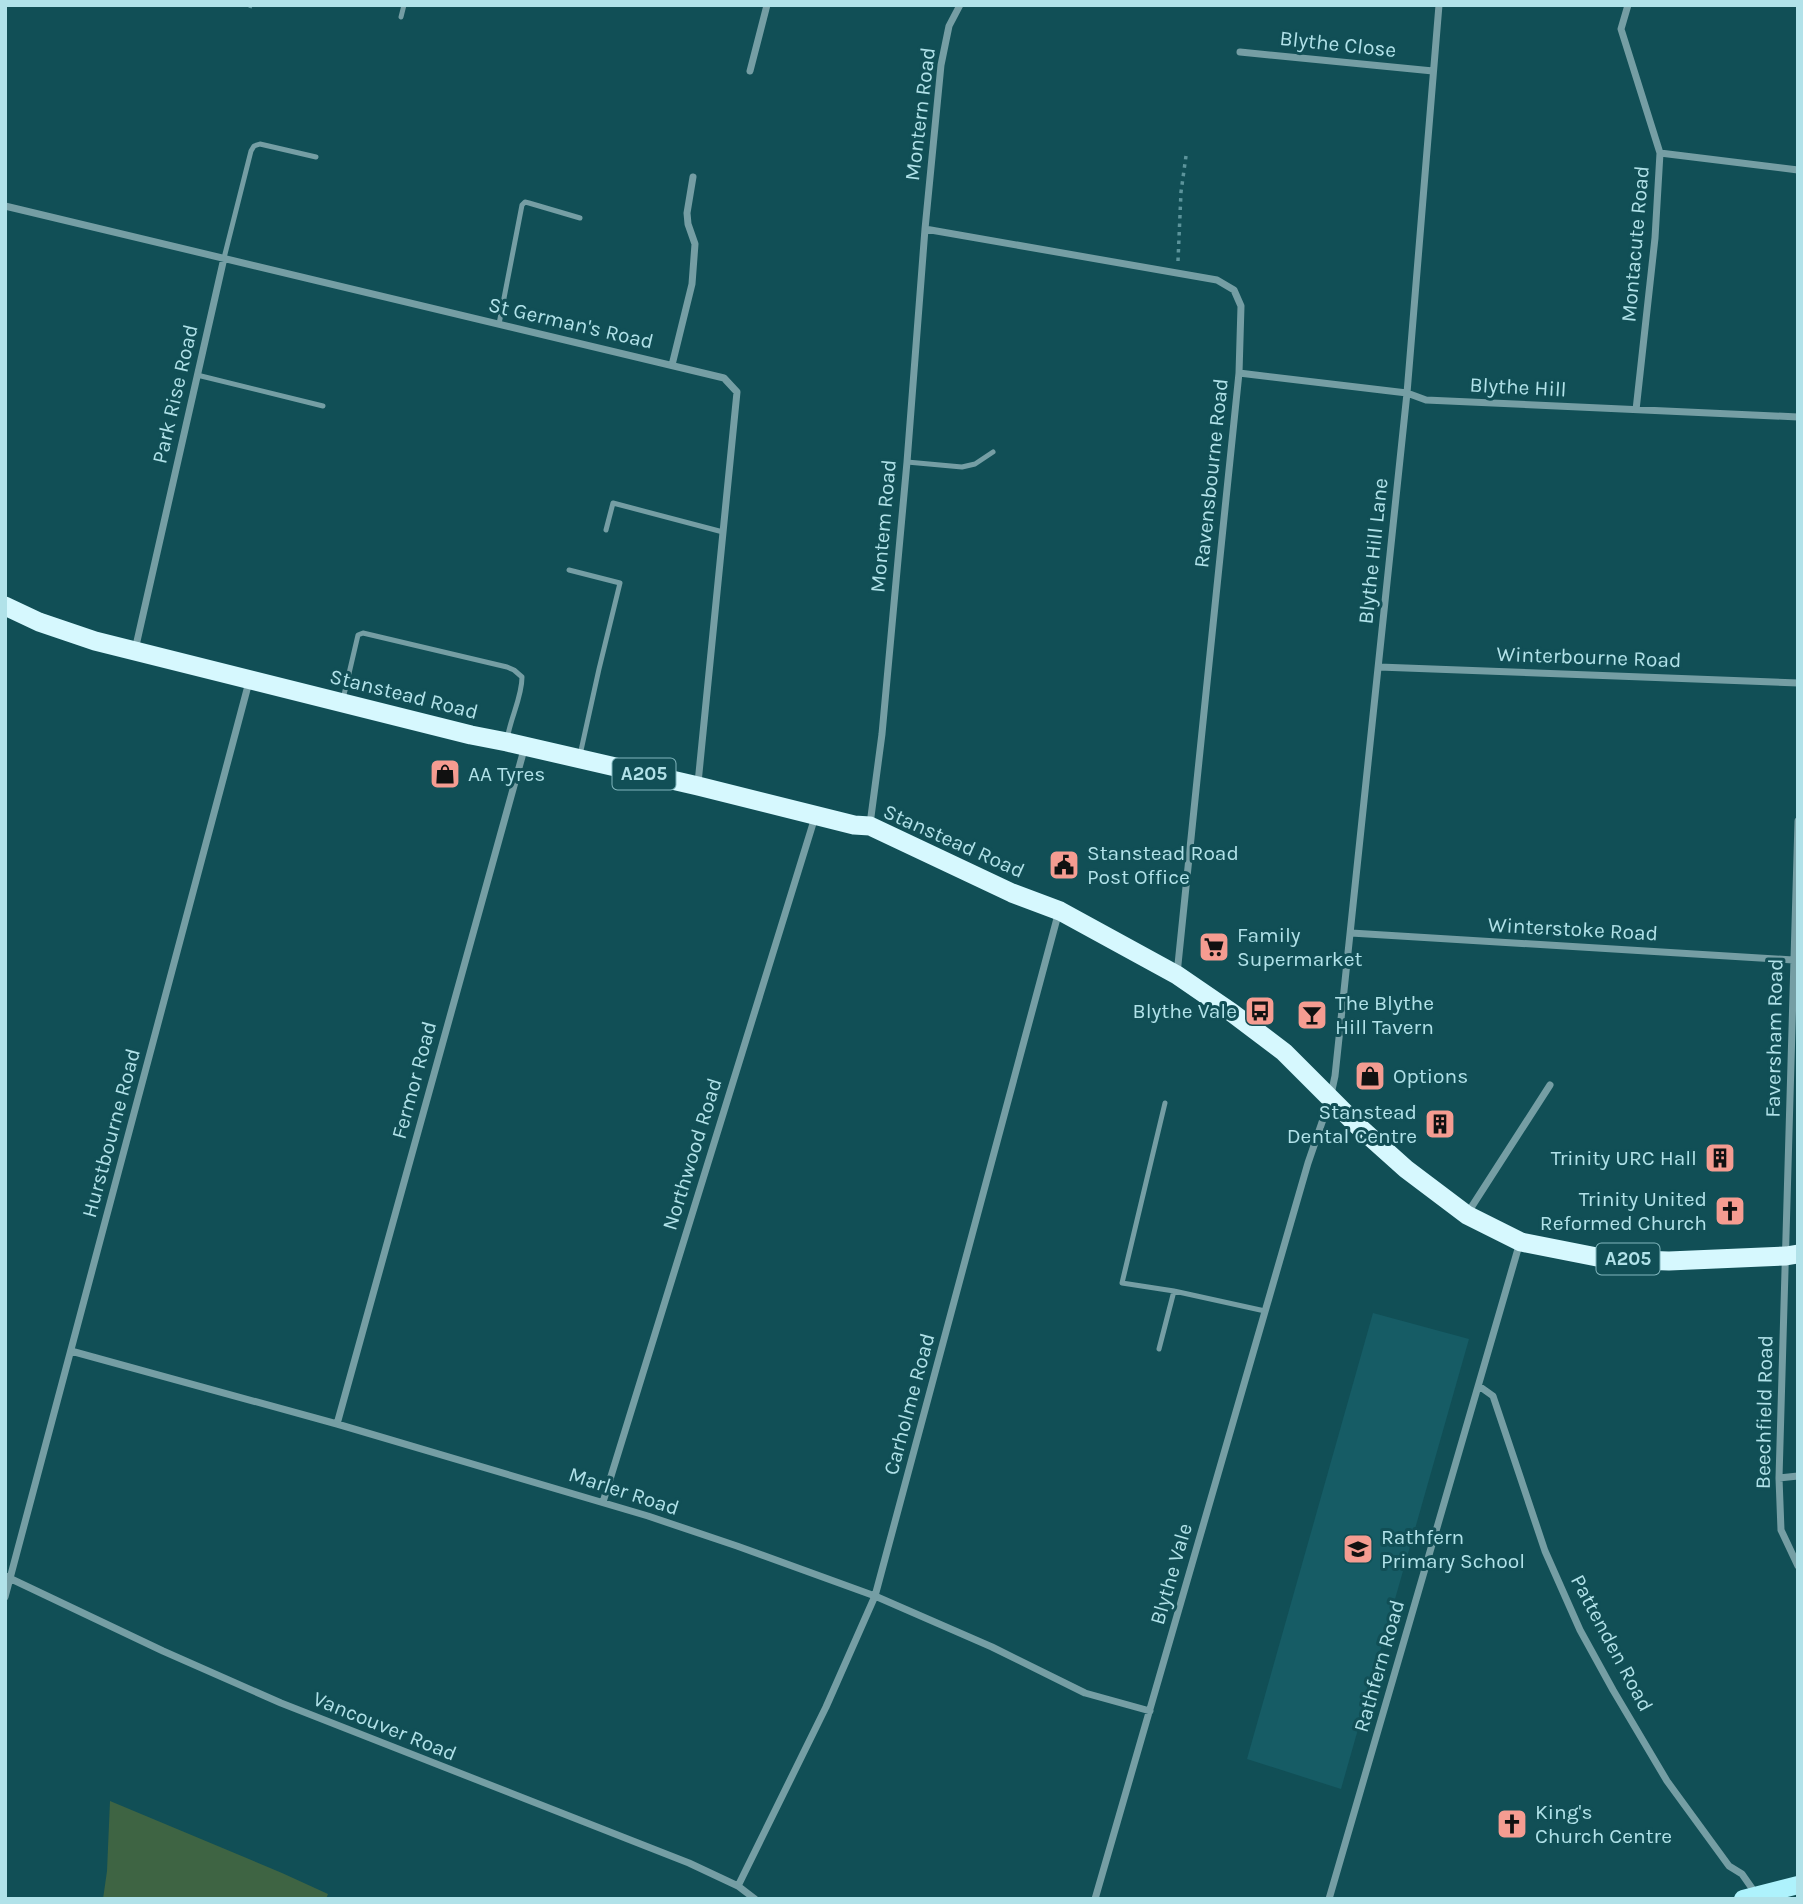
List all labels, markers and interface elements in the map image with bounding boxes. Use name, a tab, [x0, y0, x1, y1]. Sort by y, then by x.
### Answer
street label: Blythe Close	[1279, 26, 1397, 62]
street label: Montern Road	[900, 46, 940, 182]
street label: Montacute Road	[1616, 165, 1654, 323]
street label: St German's Road	[486, 292, 656, 354]
street label: Park Rise Road	[147, 322, 203, 466]
street label: Blythe Hill	[1469, 372, 1567, 402]
street label: Ravensbourne Road	[1189, 377, 1233, 569]
street label: Montem Road	[865, 458, 901, 594]
street label: Blythe Hill Lane	[1353, 477, 1393, 625]
street label: Winterbourne Road	[1496, 642, 1682, 672]
street label: Stanstead Road	[327, 664, 481, 724]
shop icon: AA Tyres	[428, 757, 462, 791]
road number: A205	[612, 758, 676, 790]
place label: AA Tyres	[468, 762, 545, 786]
street label: Stanstead Road	[880, 799, 1028, 883]
place label: Stanstead Road Post Office	[1087, 841, 1239, 889]
public building icon: Stanstead Road Post Office	[1047, 848, 1081, 882]
street label: Winterstoke Road	[1487, 913, 1659, 945]
place label: Family Supermarket	[1237, 923, 1362, 971]
supermarket icon: Family Supermarket	[1197, 930, 1231, 964]
street label: Faversham Road	[1761, 958, 1787, 1118]
place label: The Blythe Hill Tavern	[1335, 991, 1434, 1039]
bus stop icon: Blythe Vale	[1243, 994, 1277, 1028]
bar icon: The Blythe Hill Tavern	[1295, 998, 1329, 1032]
place label: Blythe Vale	[1133, 999, 1237, 1023]
street label: Fermor Road	[387, 1019, 441, 1141]
street label: Hurstbourne Road	[77, 1046, 145, 1220]
shop icon: Options	[1353, 1059, 1387, 1093]
place label: Options	[1393, 1064, 1468, 1088]
street label: Northwood Road	[657, 1075, 727, 1233]
place label: Stanstead Dental Centre	[1287, 1100, 1417, 1148]
building icon: Stanstead Dental Centre	[1423, 1107, 1457, 1141]
building icon: Trinity URC Hall	[1703, 1141, 1737, 1175]
place label: Trinity URC Hall	[1551, 1146, 1697, 1170]
place label: Trinity United Reformed Church	[1540, 1187, 1707, 1235]
church icon: Trinity United Reformed Church	[1713, 1194, 1747, 1228]
road number: A205	[1596, 1244, 1660, 1274]
street label: Carholme Road	[879, 1330, 939, 1478]
street label: Beechfield Road	[1751, 1335, 1777, 1489]
street label: Marler Road	[566, 1462, 682, 1520]
street label: Blythe Vale	[1145, 1521, 1197, 1627]
place label: Rathfern Primary School	[1381, 1525, 1525, 1573]
school or university icon: Rathfern Primary School	[1341, 1532, 1375, 1566]
street label: Pattenden Road	[1566, 1570, 1658, 1716]
street label: Rathfern Road	[1349, 1597, 1409, 1735]
street label: Vancouver Road	[310, 1686, 460, 1766]
place label: King's Church Centre	[1535, 1800, 1672, 1848]
church icon: King's Church Centre	[1495, 1807, 1529, 1841]

